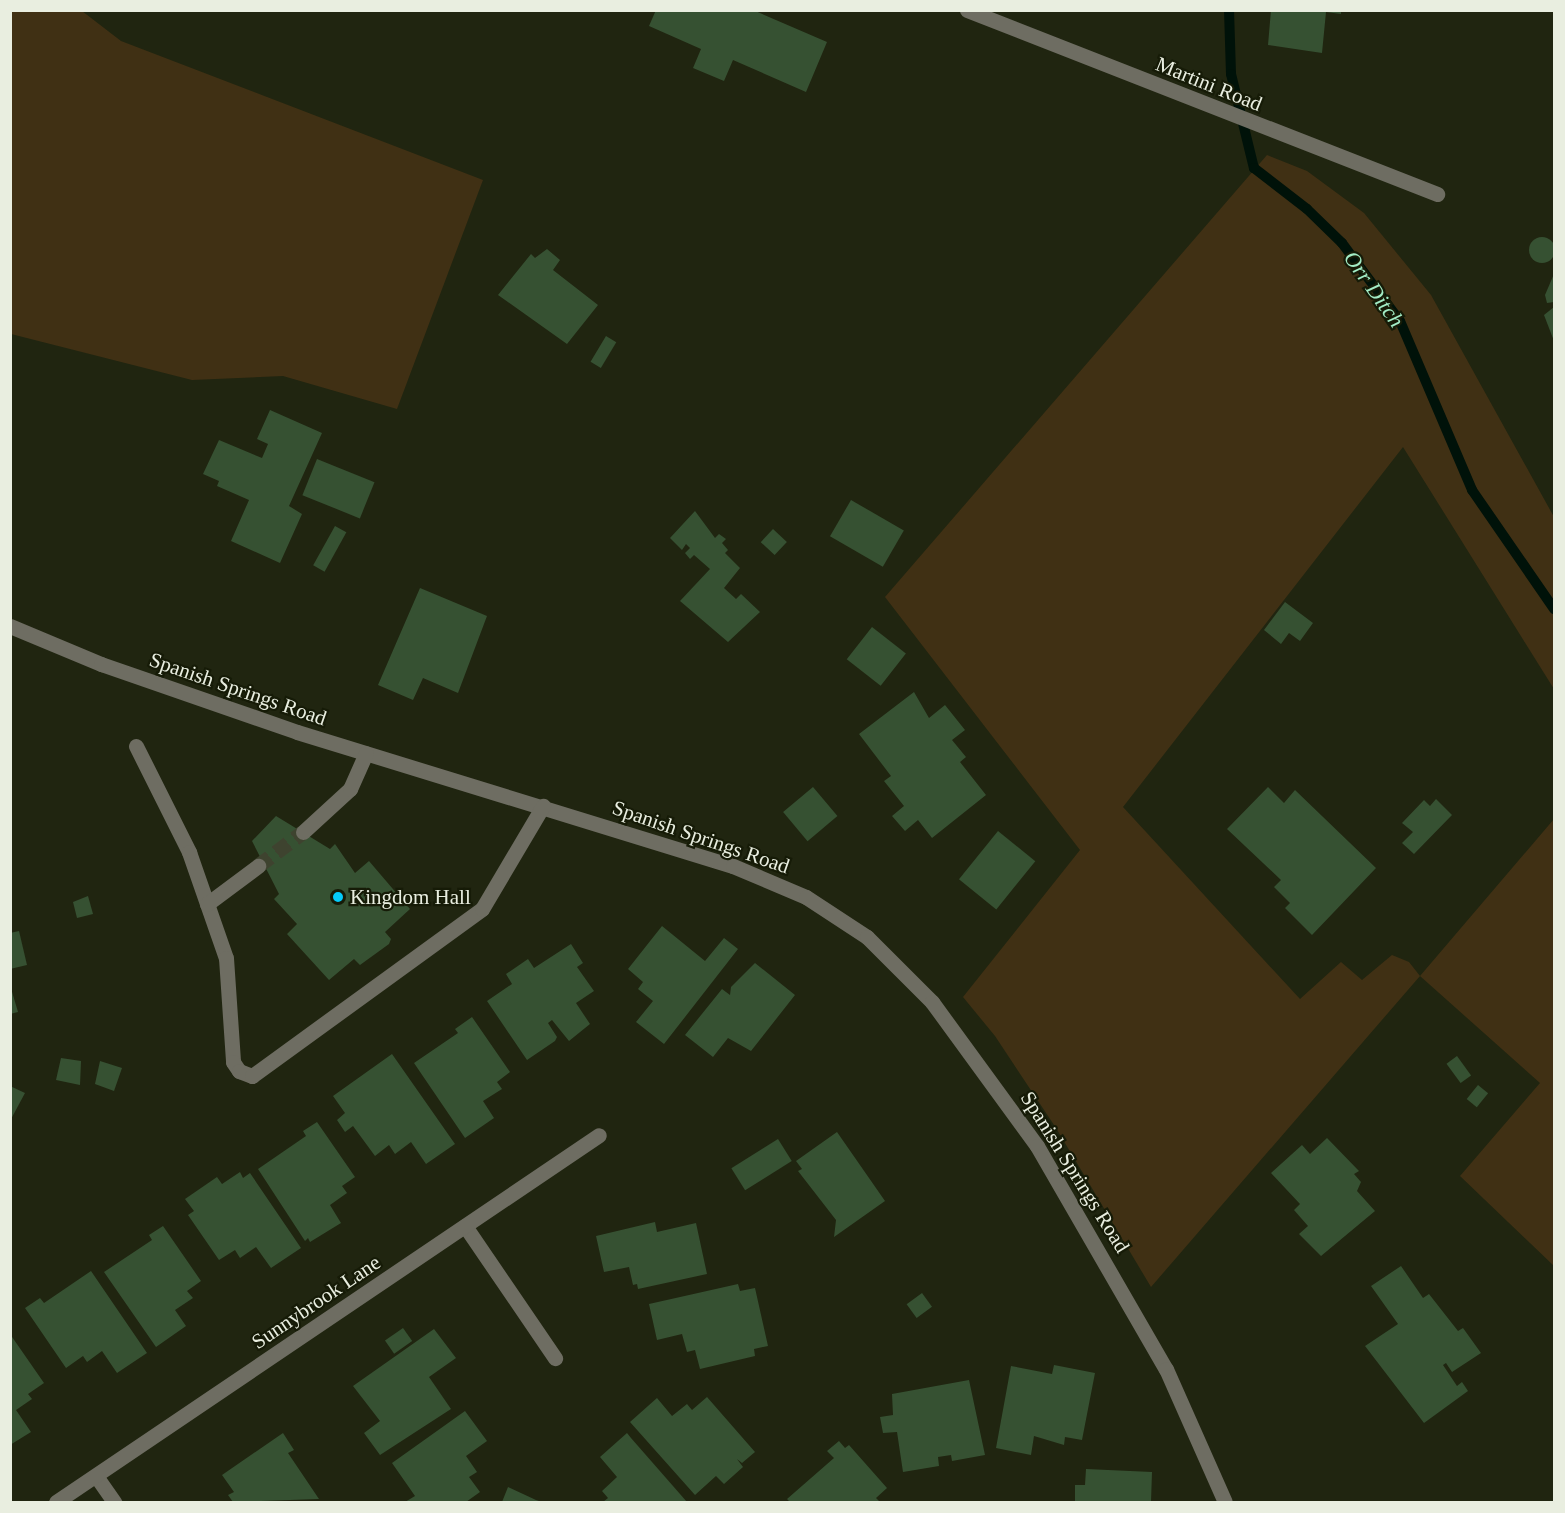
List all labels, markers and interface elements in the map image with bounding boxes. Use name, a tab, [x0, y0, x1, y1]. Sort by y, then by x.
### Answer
street label: Martini Road	[1152, 51, 1266, 117]
water label: Orr Ditch	[1338, 246, 1410, 332]
street label: Spanish Springs Road	[146, 647, 330, 731]
street label: Spanish Springs Road	[609, 795, 793, 879]
place label: Kingdom Hall	[350, 884, 471, 910]
marker: Kingdom Hall	[331, 890, 345, 904]
street label: Spanish Springs Road	[1015, 1087, 1135, 1257]
street label: Sunnybrook Lane	[247, 1250, 385, 1354]

